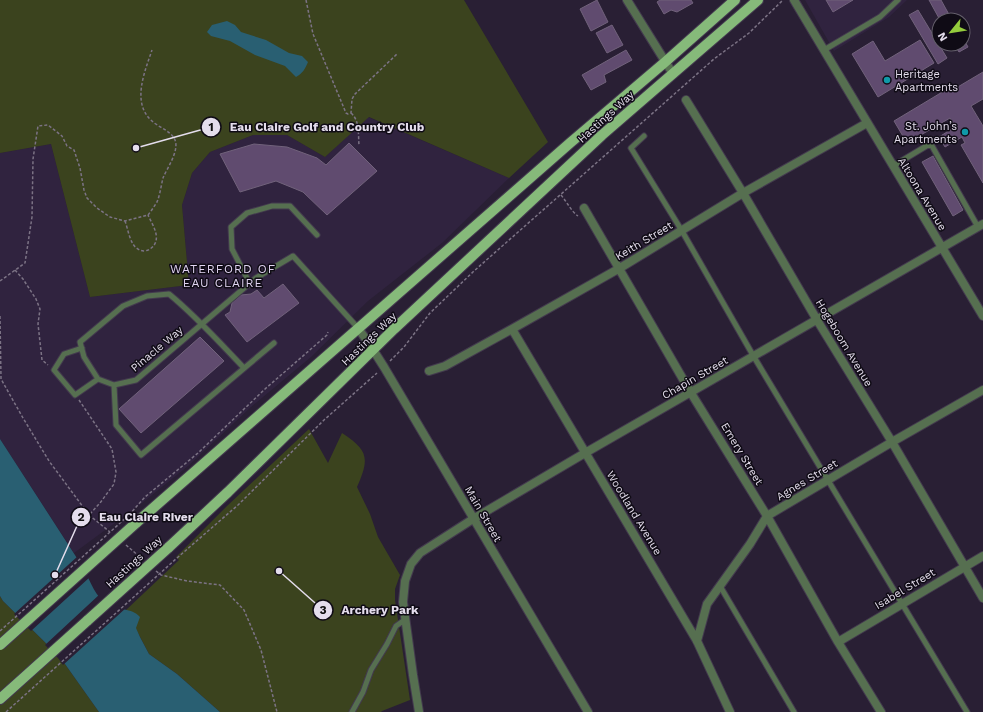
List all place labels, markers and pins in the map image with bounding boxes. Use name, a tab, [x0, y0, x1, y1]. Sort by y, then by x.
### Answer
place label: Heritage Apartments	[895, 68, 958, 94]
marker: Heritage Apartments	[882, 75, 892, 85]
callout: Eau Claire Golf and Country Club	[201, 115, 432, 139]
place label: St. John’s Apartments	[894, 120, 957, 146]
marker: St. John’s Apartments	[960, 127, 970, 137]
callout: Eau Claire River	[71, 505, 201, 529]
callout: Archery Park	[313, 598, 426, 622]

